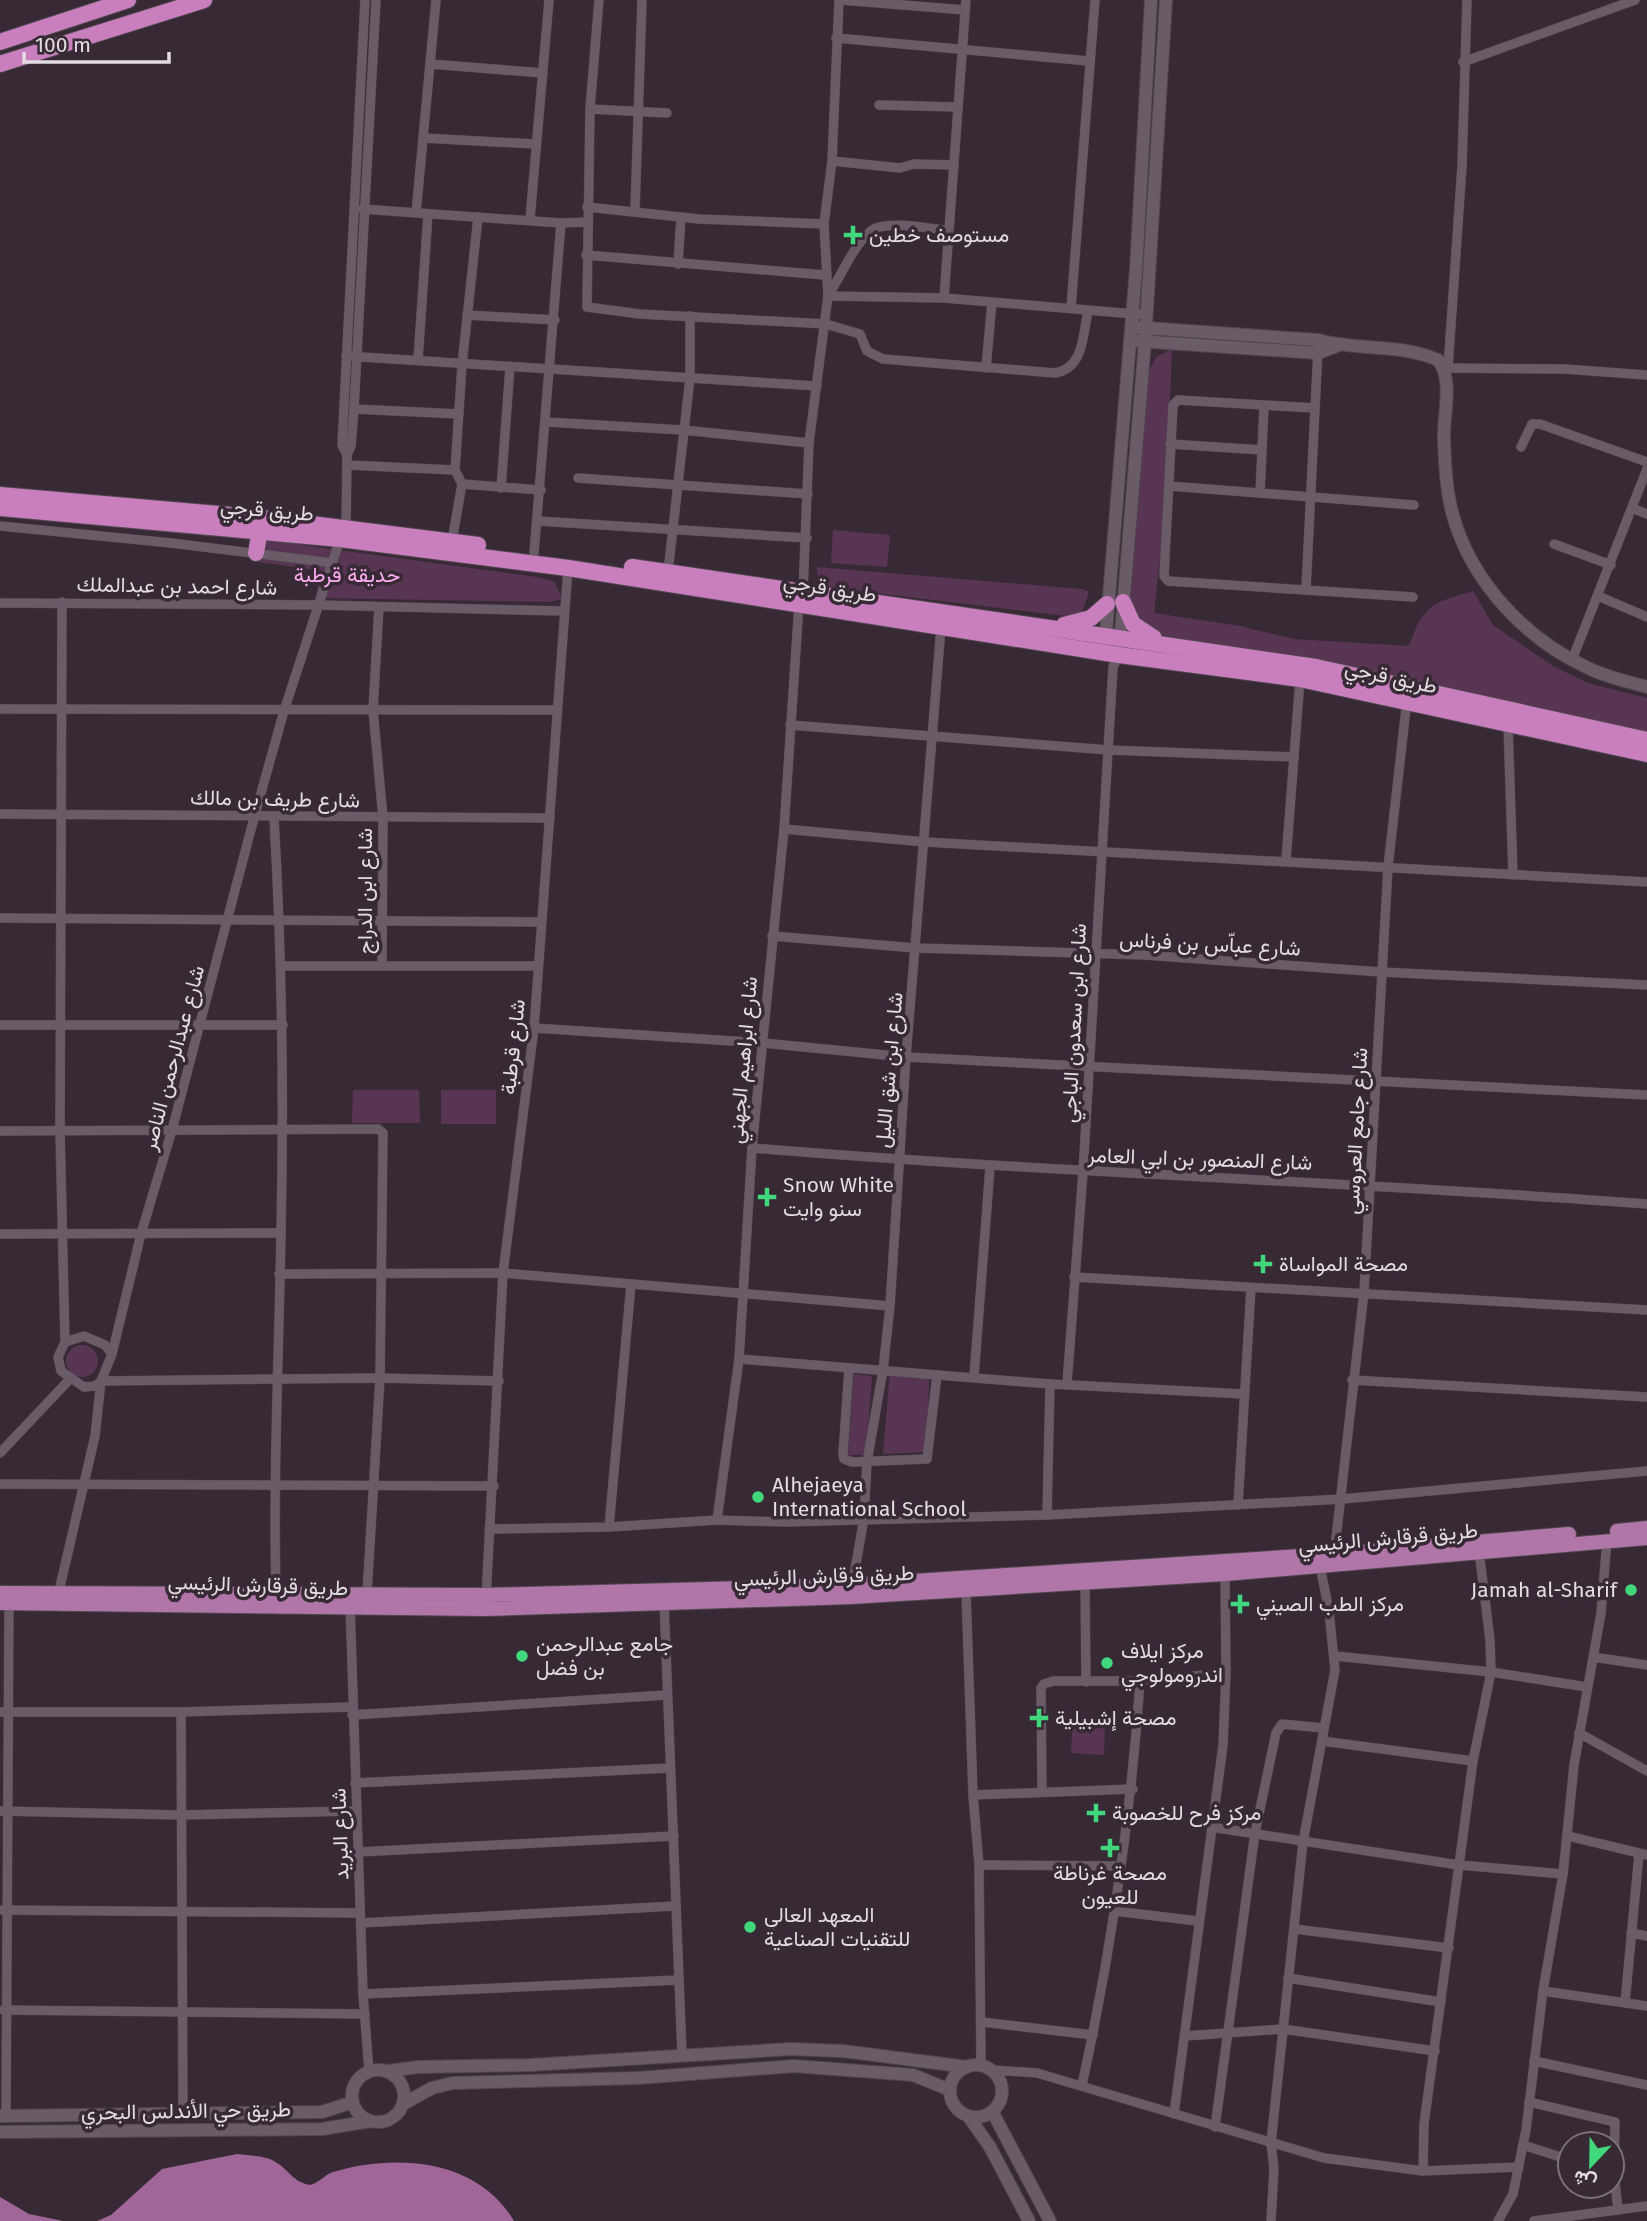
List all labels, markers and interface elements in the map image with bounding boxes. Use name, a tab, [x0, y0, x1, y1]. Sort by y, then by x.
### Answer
scale bar	[24, 21, 170, 65]
text: 100 m	[35, 32, 91, 58]
place label: مستوصف خطين	[869, 222, 1009, 248]
marker: مستوصف خطين	[843, 225, 863, 245]
street label: طريق قرجي	[219, 493, 315, 531]
park label: حديقة قرطبة	[294, 562, 400, 588]
street label: طريق قرجي	[781, 568, 878, 612]
street label: شارع احمد بن عبدالملك	[76, 571, 277, 602]
street label: طريق قرجي	[1342, 655, 1440, 703]
street label: شارع طريف بن مالك	[190, 785, 360, 814]
street label: شارع ابن الدراج	[352, 828, 379, 954]
street label: شارع ابن سعدون الباجي	[1056, 923, 1096, 1124]
street label: شارع عباّس بن فرناس	[1119, 926, 1301, 963]
street label: شارع عبدالرحمن الناصر	[136, 963, 211, 1155]
street label: شارع ابراهيم الجهني	[723, 975, 767, 1145]
street label: شارع ابن شق الليل	[869, 991, 910, 1149]
street label: شارع قرطبة	[495, 998, 532, 1096]
street label: شارع جامع العروسي	[1339, 1047, 1377, 1215]
street label: شارع المنصور بن ابي العامر	[1086, 1142, 1313, 1180]
place label: Snow White سنو وايت	[783, 1172, 894, 1222]
marker: Snow White سنو وايت	[757, 1187, 777, 1207]
place label: مصحة المواساة	[1279, 1251, 1408, 1277]
marker: مصحة المواساة	[1253, 1254, 1273, 1274]
place label: Alhejaeya International School	[772, 1472, 967, 1522]
marker: Alhejaeya International School	[750, 1489, 766, 1505]
street label: طريق قرقارش الرئيسي	[1297, 1517, 1479, 1563]
street label: طريق قرقارش الرئيسي	[733, 1560, 915, 1596]
street label: طريق قرقارش الرئيسي	[167, 1569, 349, 1605]
place label: Jamah al-Sharif	[1471, 1577, 1619, 1603]
marker: Jamah al-Sharif	[1623, 1582, 1639, 1598]
place label: مركز الطب الصيني	[1256, 1591, 1404, 1621]
marker: مركز الطب الصيني	[1230, 1594, 1250, 1614]
place label: جامع عبدالرحمن بن فضل	[536, 1631, 673, 1681]
place label: مركز ايلاف اندرومولوجي	[1121, 1638, 1223, 1692]
marker: جامع عبدالرحمن بن فضل	[514, 1648, 530, 1664]
marker: مركز ايلاف اندرومولوجي	[1099, 1655, 1115, 1671]
place label: مصحة إشبيلية	[1055, 1705, 1177, 1732]
marker: مصحة إشبيلية	[1029, 1708, 1049, 1728]
street label: شارع البريد	[325, 1788, 356, 1880]
place label: مركز فرح للخصوبة	[1112, 1800, 1261, 1827]
marker: مركز فرح للخصوبة	[1086, 1803, 1106, 1823]
marker: مصحة غرناطة للعيون	[1100, 1838, 1120, 1858]
place label: مصحة غرناطة للعيون	[1053, 1860, 1167, 1910]
place label: المعهد العالي للتقنيات الصناعية	[764, 1902, 910, 1952]
marker: المعهد العالي للتقنيات الصناعية	[742, 1919, 758, 1935]
street label: طريق حي الأندلس البحري	[81, 2096, 291, 2130]
north arrow	[1556, 2130, 1626, 2200]
text: ش	[1570, 2165, 1600, 2195]

